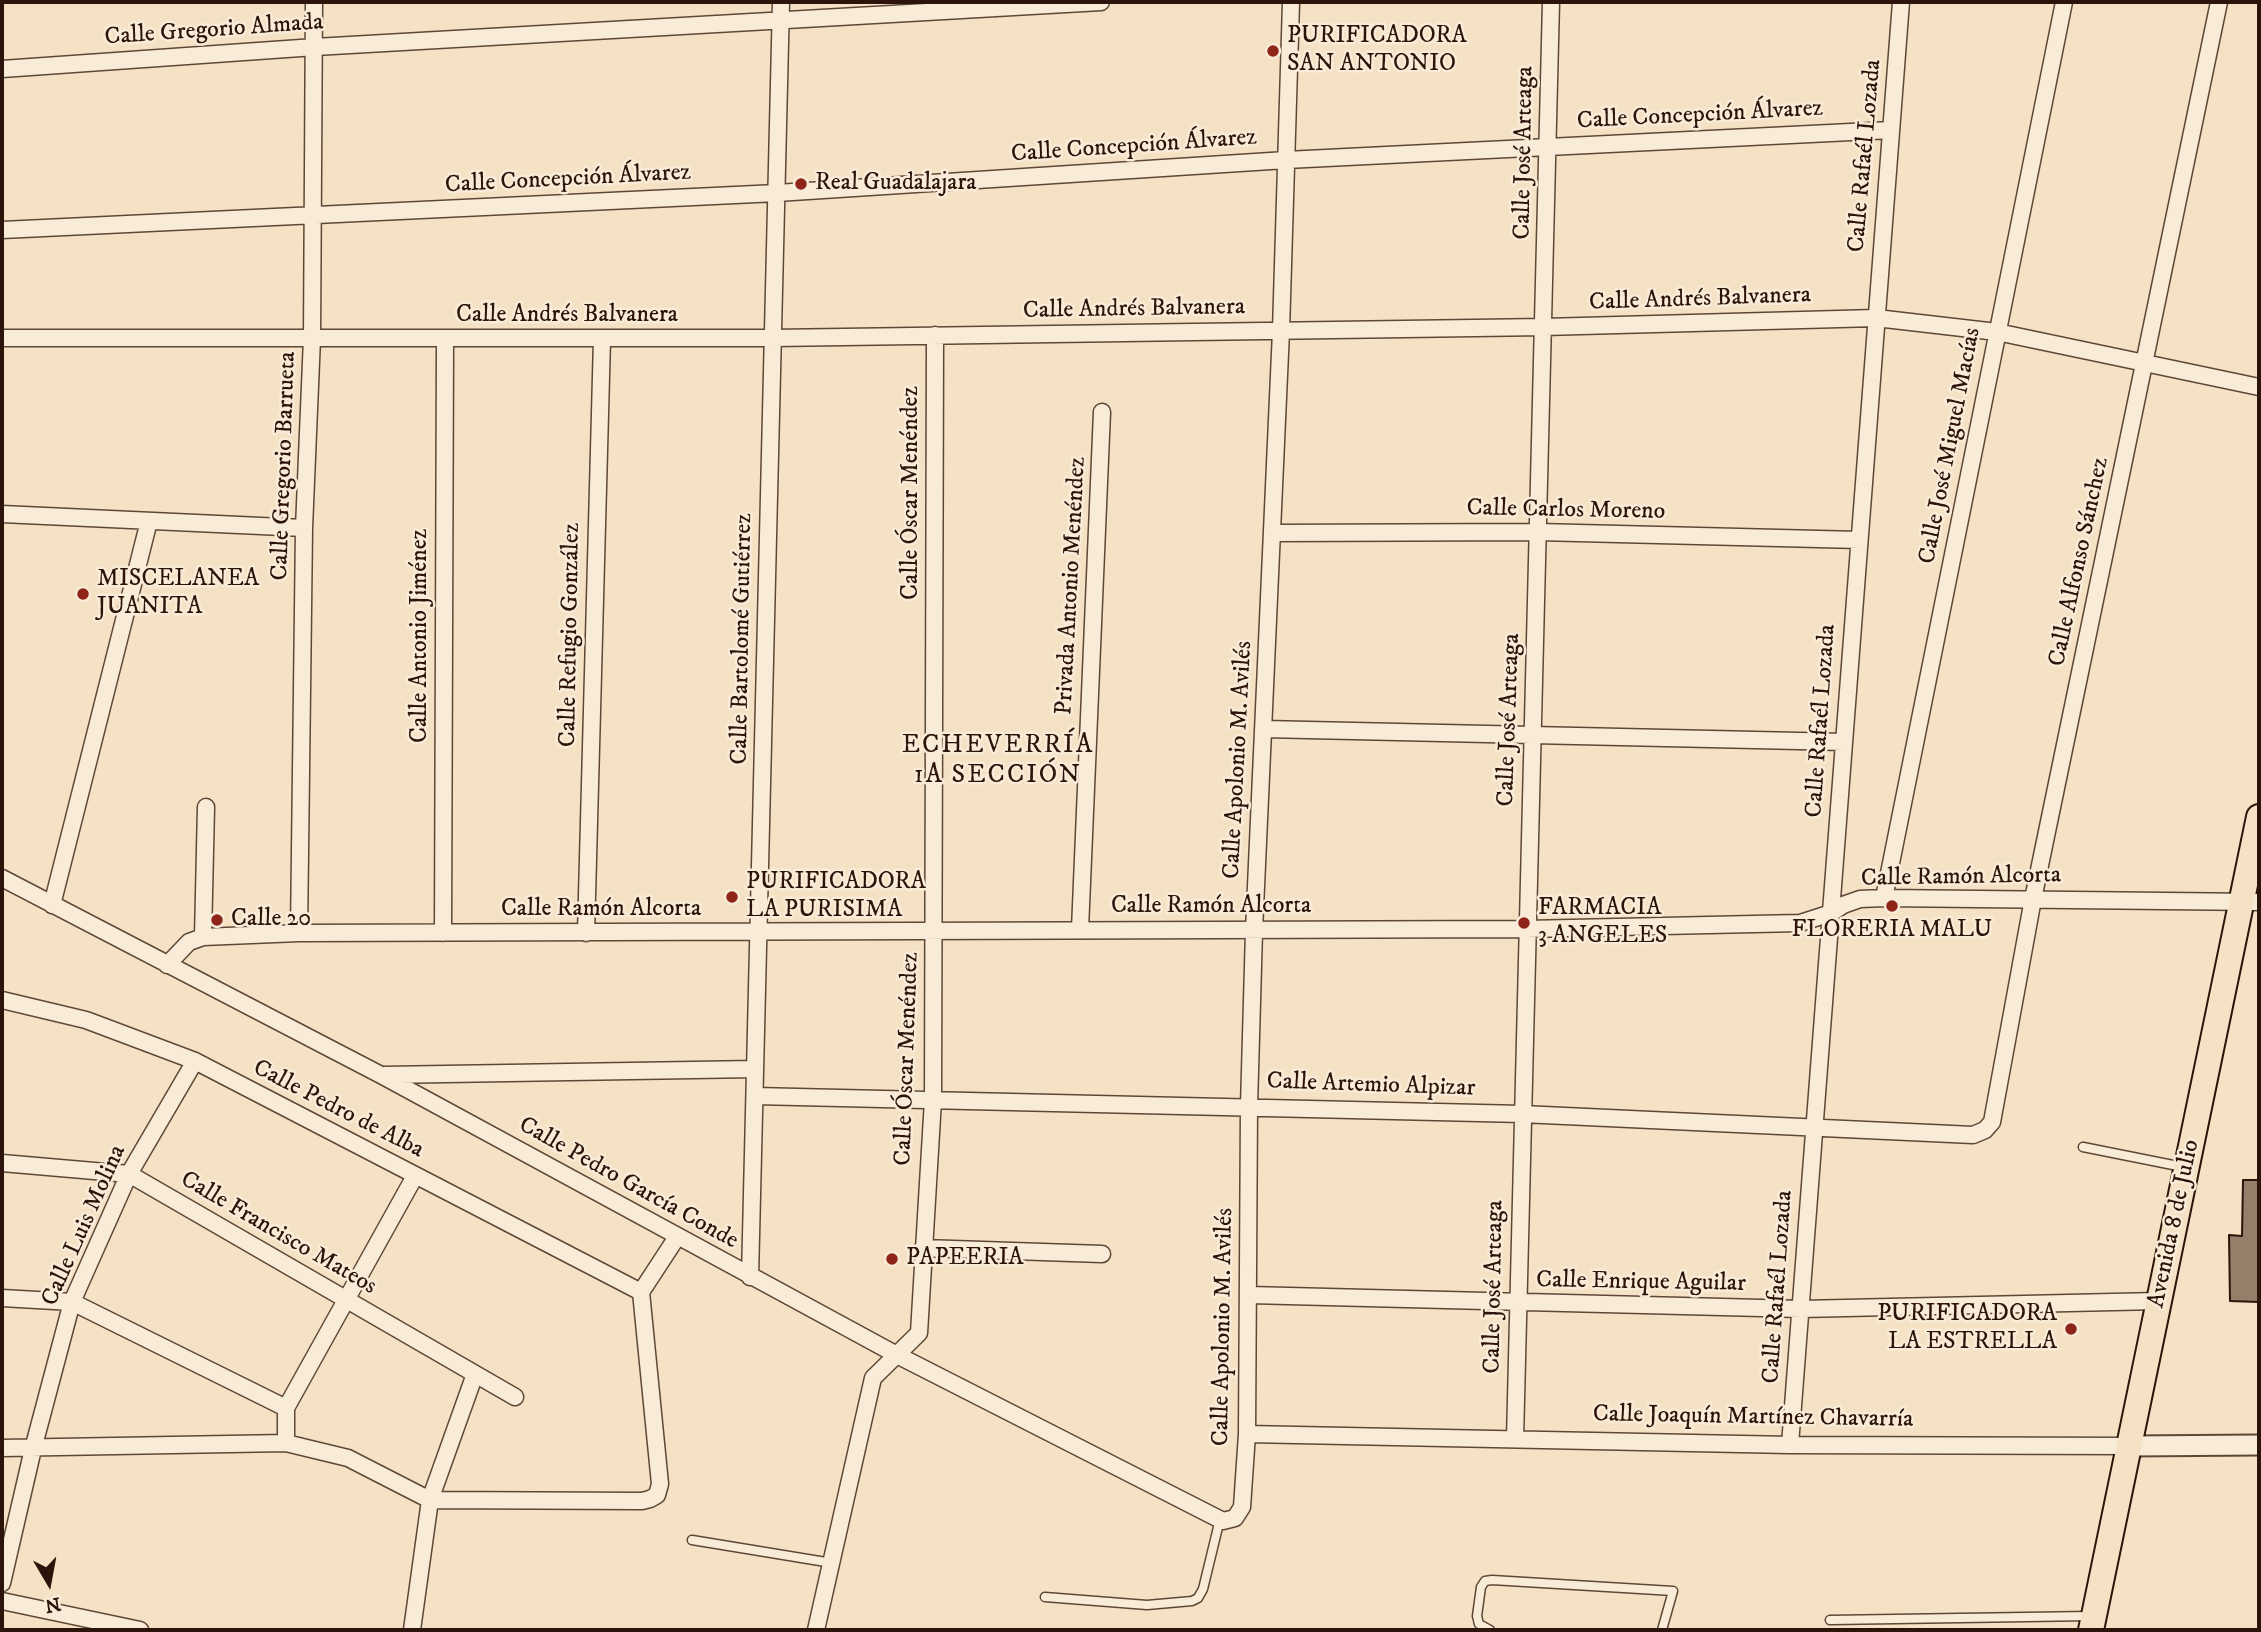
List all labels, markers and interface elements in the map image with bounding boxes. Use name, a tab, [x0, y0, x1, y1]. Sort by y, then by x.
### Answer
street label: Calle Gregorio Almada	[104, 9, 324, 53]
place label: PURIFICADORA SAN ANTONIO	[1287, 23, 1467, 79]
marker: PURIFICADORA SAN ANTONIO	[1265, 43, 1281, 59]
street label: Calle Rafaél Lozada	[1843, 58, 1889, 254]
street label: Calle José Arteaga	[1509, 66, 1541, 240]
street label: Calle Concepción Álvarez	[1576, 95, 1824, 137]
street label: Calle Concepción Álvarez	[1010, 124, 1258, 170]
street label: Calle Concepción Álvarez	[444, 159, 692, 201]
place label: Real Guadalajara	[815, 170, 977, 198]
marker: Real Guadalajara	[793, 176, 809, 192]
street label: Calle Andrés Balvanera	[1589, 282, 1811, 318]
street label: Calle Andrés Balvanera	[1023, 294, 1245, 326]
street label: Calle Andrés Balvanera	[456, 302, 678, 330]
street label: Calle José Miguel Macías	[1914, 325, 1988, 567]
street label: Calle Gregorio Barrueta	[267, 351, 303, 581]
street label: Calle Óscar Menéndez	[898, 386, 926, 600]
street label: Calle Alfonso Sánchez	[2044, 455, 2116, 669]
street label: Privada Antonio Menéndez	[1051, 456, 1093, 716]
street label: Calle Carlos Moreno	[1466, 495, 1666, 527]
street label: Calle Bartolomé Gutiérrez	[726, 513, 760, 765]
street label: Calle Refugio González	[555, 523, 587, 747]
street label: Calle Antonio Jiménez	[407, 529, 435, 743]
place label: MISCELANEA JUANITA	[97, 566, 259, 622]
marker: MISCELANEA JUANITA	[75, 586, 91, 602]
street label: Calle Rafaél Lozada	[1801, 623, 1843, 819]
street label: Calle José Arteaga	[1493, 633, 1527, 807]
street label: Calle Apolonio M. Avilés	[1218, 640, 1260, 880]
district label: ECHEVERRÍA 1A SECCIÓN	[903, 731, 1093, 792]
street label: Calle Ramón Alcorta	[1861, 862, 2061, 894]
place label: PURIFICADORA LA PURISIMA	[746, 869, 926, 925]
marker: PURIFICADORA LA PURISIMA	[724, 889, 740, 905]
street label: Calle Ramón Alcorta	[1111, 893, 1311, 921]
place label: FARMACIA 3 ANGELES	[1538, 895, 1667, 951]
street label: Calle Ramón Alcorta	[501, 896, 701, 924]
marker: FLORERIA MALU	[1884, 898, 1900, 914]
place label: Calle 20	[231, 906, 311, 934]
marker: Calle 20	[209, 912, 225, 928]
marker: FARMACIA 3 ANGELES	[1516, 915, 1532, 931]
place label: FLORERIA MALU	[1792, 917, 1992, 945]
street label: Calle Óscar Menéndez	[890, 952, 926, 1166]
street label: Calle Pedro de Alba	[248, 1055, 428, 1165]
street label: Calle Artemio Alpizar	[1266, 1068, 1476, 1104]
street label: Calle Pedro García Conde	[513, 1112, 743, 1256]
street label: Avenida 8 de Julio	[2143, 1137, 2207, 1311]
street label: Calle Luis Molina	[37, 1141, 133, 1311]
street label: Calle Francisco Mateos	[175, 1166, 381, 1302]
street label: Calle Rafaél Lozada	[1758, 1189, 1800, 1385]
street label: Calle José Arteaga	[1479, 1200, 1511, 1374]
street label: Calle Apolonio M. Avilés	[1208, 1208, 1240, 1446]
place label: PAPEERIA	[906, 1245, 1024, 1273]
marker: PAPEERIA	[884, 1251, 900, 1267]
street label: Calle Enrique Aguilar	[1536, 1267, 1746, 1299]
place label: PURIFICADORA LA ESTRELLA	[1877, 1301, 2057, 1357]
marker: PURIFICADORA LA ESTRELLA	[2063, 1321, 2079, 1337]
street label: Calle Joaquín Martínez Chavarría	[1593, 1401, 1913, 1435]
north arrow	[14, 1548, 84, 1618]
text: N	[43, 1591, 62, 1617]

